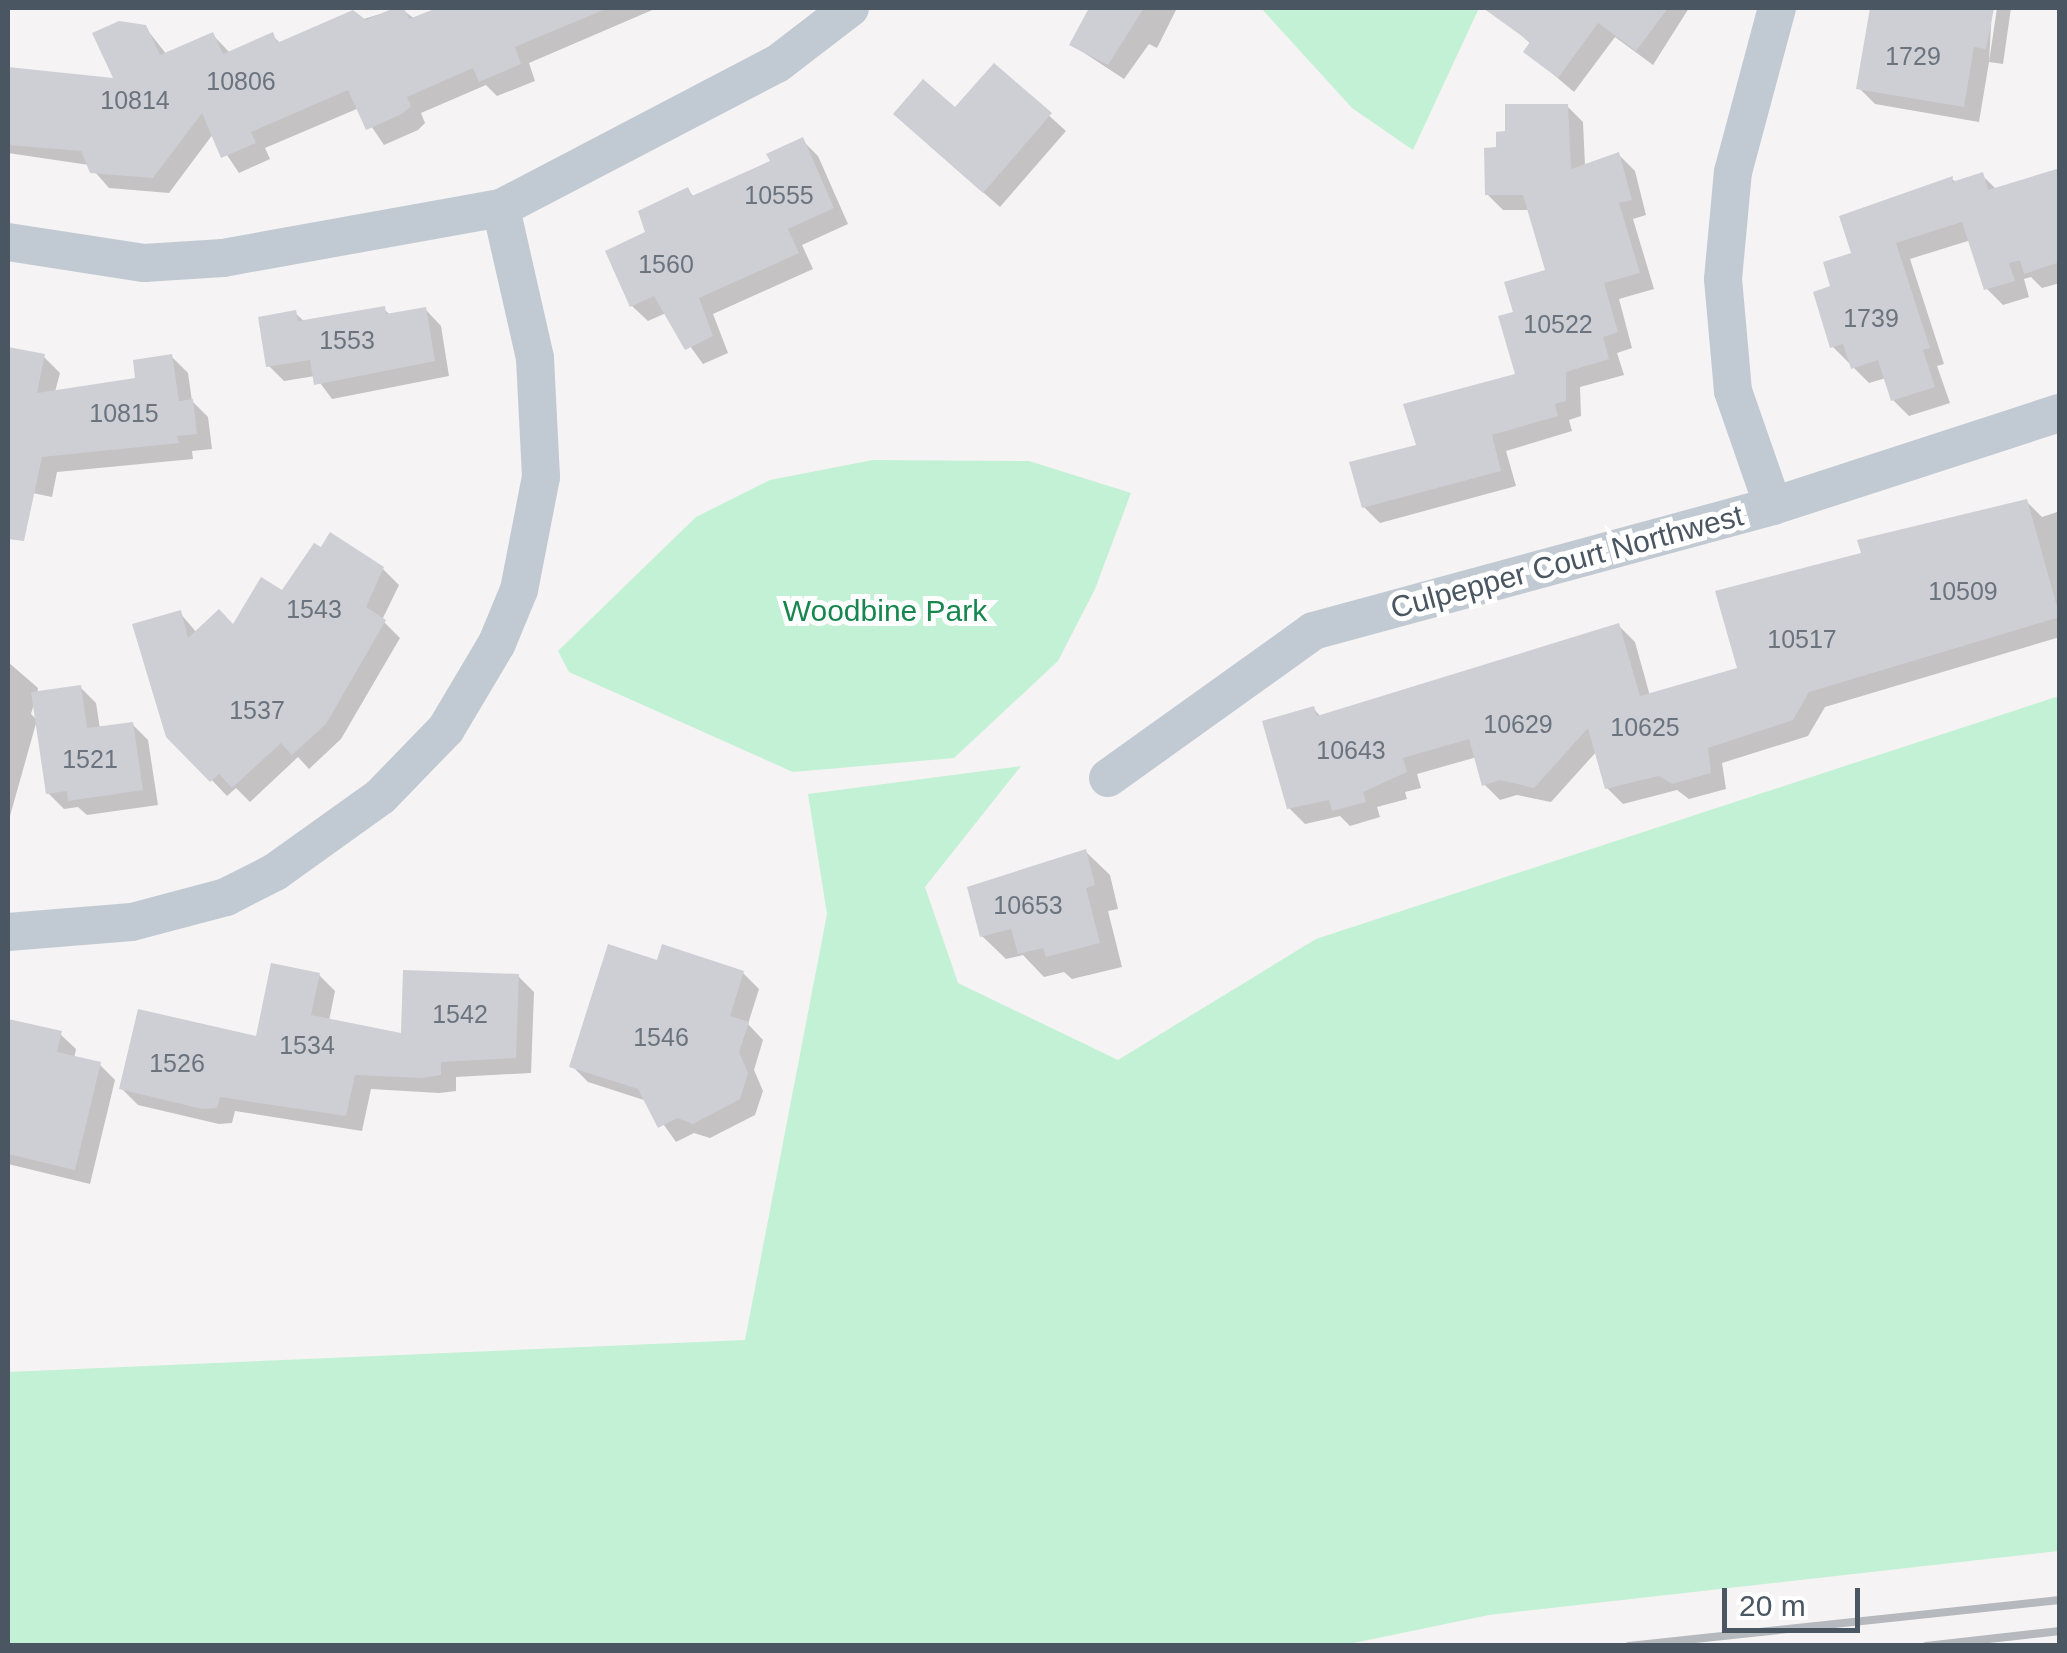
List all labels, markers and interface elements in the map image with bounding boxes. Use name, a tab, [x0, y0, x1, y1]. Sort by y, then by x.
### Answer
house number: 1729	[1885, 41, 1941, 71]
house number: 10806	[206, 66, 276, 96]
house number: 10814	[100, 85, 170, 115]
house number: 10555	[744, 180, 814, 210]
house number: 1560	[638, 249, 694, 279]
house number: 1739	[1843, 303, 1899, 333]
house number: 10522	[1523, 309, 1593, 339]
house number: 1553	[319, 325, 375, 355]
house number: 10815	[89, 398, 159, 428]
street label: Culpepper Court Northwest	[1387, 498, 1747, 626]
house number: 10509	[1928, 576, 1998, 606]
park label: Woodbine Park	[783, 593, 987, 629]
house number: 1543	[286, 594, 342, 624]
house number: 10517	[1767, 624, 1837, 654]
house number: 1537	[229, 695, 285, 725]
house number: 10629	[1483, 709, 1553, 739]
house number: 10625	[1610, 712, 1680, 742]
house number: 10643	[1316, 735, 1386, 765]
house number: 1521	[62, 744, 118, 774]
house number: 10653	[993, 890, 1063, 920]
house number: 1542	[432, 999, 488, 1029]
house number: 1546	[633, 1022, 689, 1052]
house number: 1534	[279, 1030, 335, 1060]
house number: 1526	[149, 1048, 205, 1078]
scale bar	[1727, 1568, 1864, 1630]
text: 20 m	[1739, 1589, 1806, 1622]

